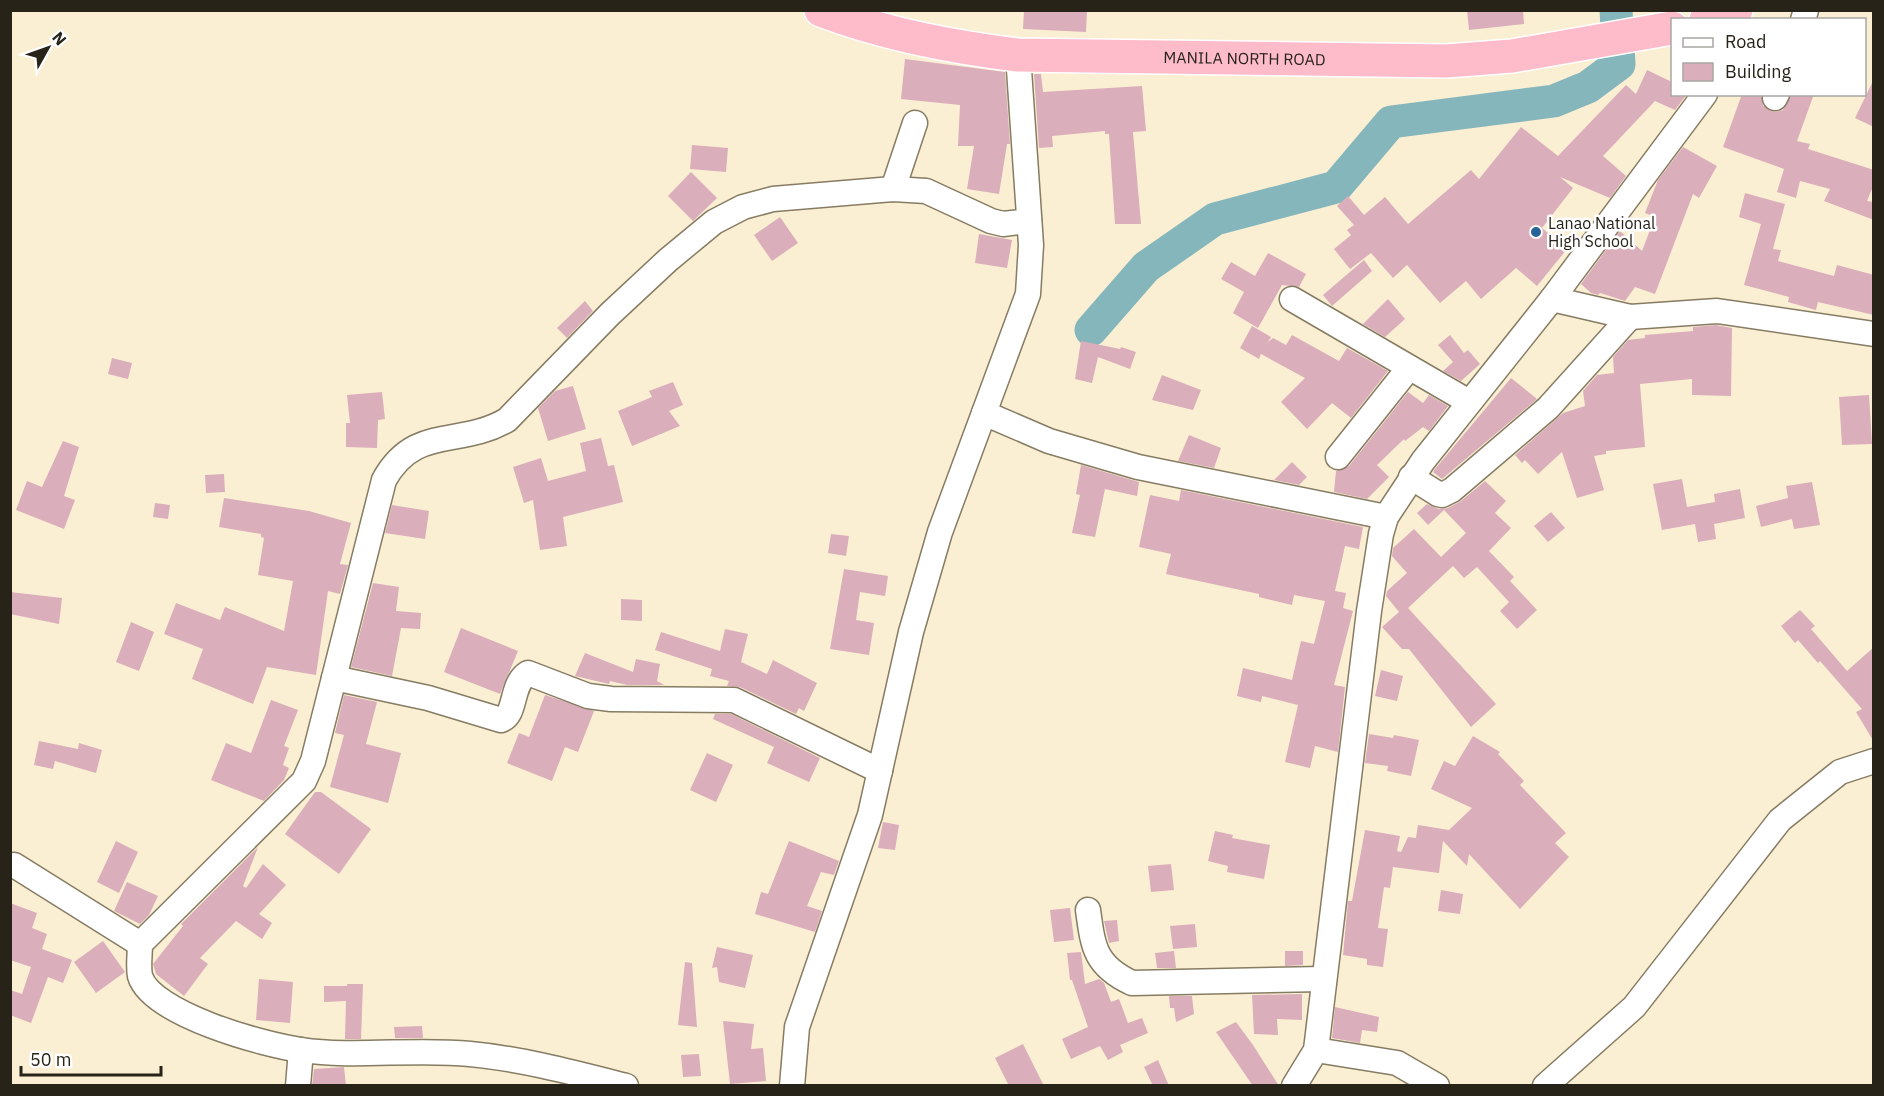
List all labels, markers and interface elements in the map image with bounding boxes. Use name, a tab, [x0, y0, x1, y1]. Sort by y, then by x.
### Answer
north arrow	[18, 18, 78, 78]
legend	[1671, 18, 1866, 96]
text: N	[48, 27, 71, 49]
text: Road	[1725, 30, 1766, 53]
street label: MANILA NORTH ROAD	[1163, 47, 1326, 69]
text: Building	[1725, 60, 1792, 83]
place label: Lanao National High School	[1548, 213, 1655, 251]
marker: Lanao National High School	[1529, 225, 1543, 239]
scale bar	[21, 1039, 160, 1077]
text: 50 m	[30, 1048, 72, 1071]

